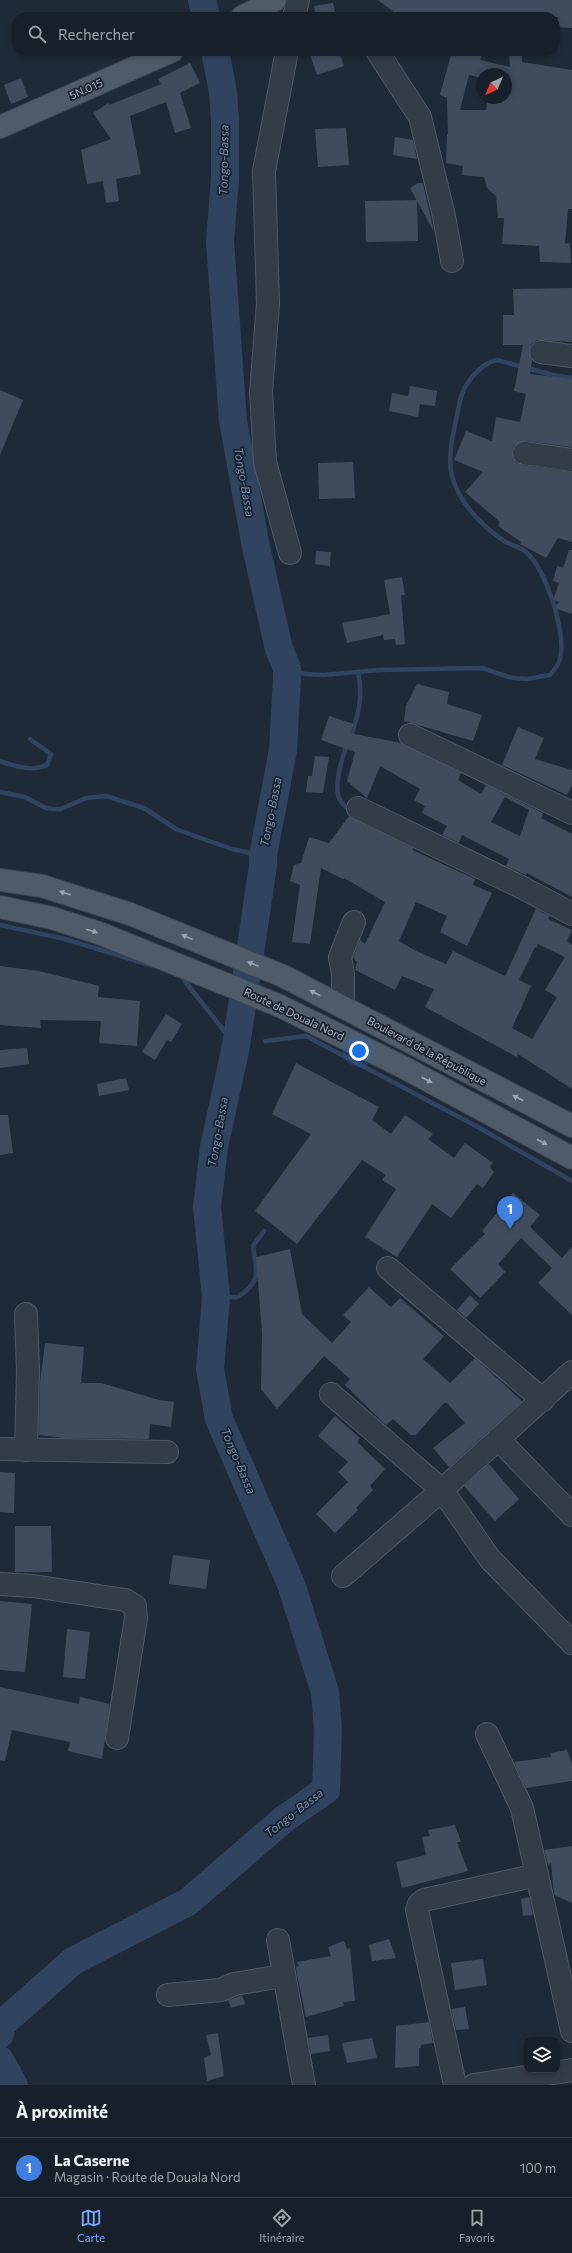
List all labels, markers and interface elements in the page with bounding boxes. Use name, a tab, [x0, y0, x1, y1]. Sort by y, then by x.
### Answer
search box	[12, 12, 560, 56]
icon: search	[26, 23, 48, 45]
text: Rechercher	[58, 25, 135, 43]
north arrow	[476, 68, 512, 104]
street label: 5N.015	[67, 75, 105, 102]
water label: Tongo-Bassa	[215, 125, 231, 195]
water label: Tongo-Bassa	[232, 446, 258, 518]
water label: Tongo-Bassa	[256, 776, 284, 848]
one-way arrow	[58, 890, 70, 896]
one-way arrow	[86, 928, 98, 934]
one-way arrow	[181, 934, 192, 940]
one-way arrow	[247, 960, 259, 967]
street label: Route de Douala Nord	[242, 985, 346, 1042]
one-way arrow	[310, 990, 321, 996]
street label: Boulevard de la République	[365, 1014, 489, 1088]
your location	[349, 1041, 369, 1061]
one-way arrow	[422, 1077, 433, 1083]
one-way arrow	[512, 1095, 523, 1102]
water label: Tongo-Bassa	[204, 1096, 230, 1168]
one-way arrow	[536, 1138, 548, 1145]
pin: 1	[497, 1196, 523, 1229]
water label: Tongo-Bassa	[219, 1425, 259, 1496]
water label: Tongo-Bassa	[261, 1785, 326, 1839]
map controls	[524, 2037, 560, 2073]
button: layers	[524, 2037, 560, 2073]
text: À proximité	[16, 2101, 108, 2122]
text: La Caserne	[54, 2151, 129, 2169]
text: 1	[26, 2160, 32, 2176]
text: 100 m	[520, 2160, 556, 2176]
text: Magasin · Route de Douala Nord	[54, 2169, 240, 2185]
tab: Carte	[77, 2207, 105, 2244]
tab: Itinéraire	[259, 2207, 305, 2244]
tab: Favoris	[459, 2207, 495, 2244]

